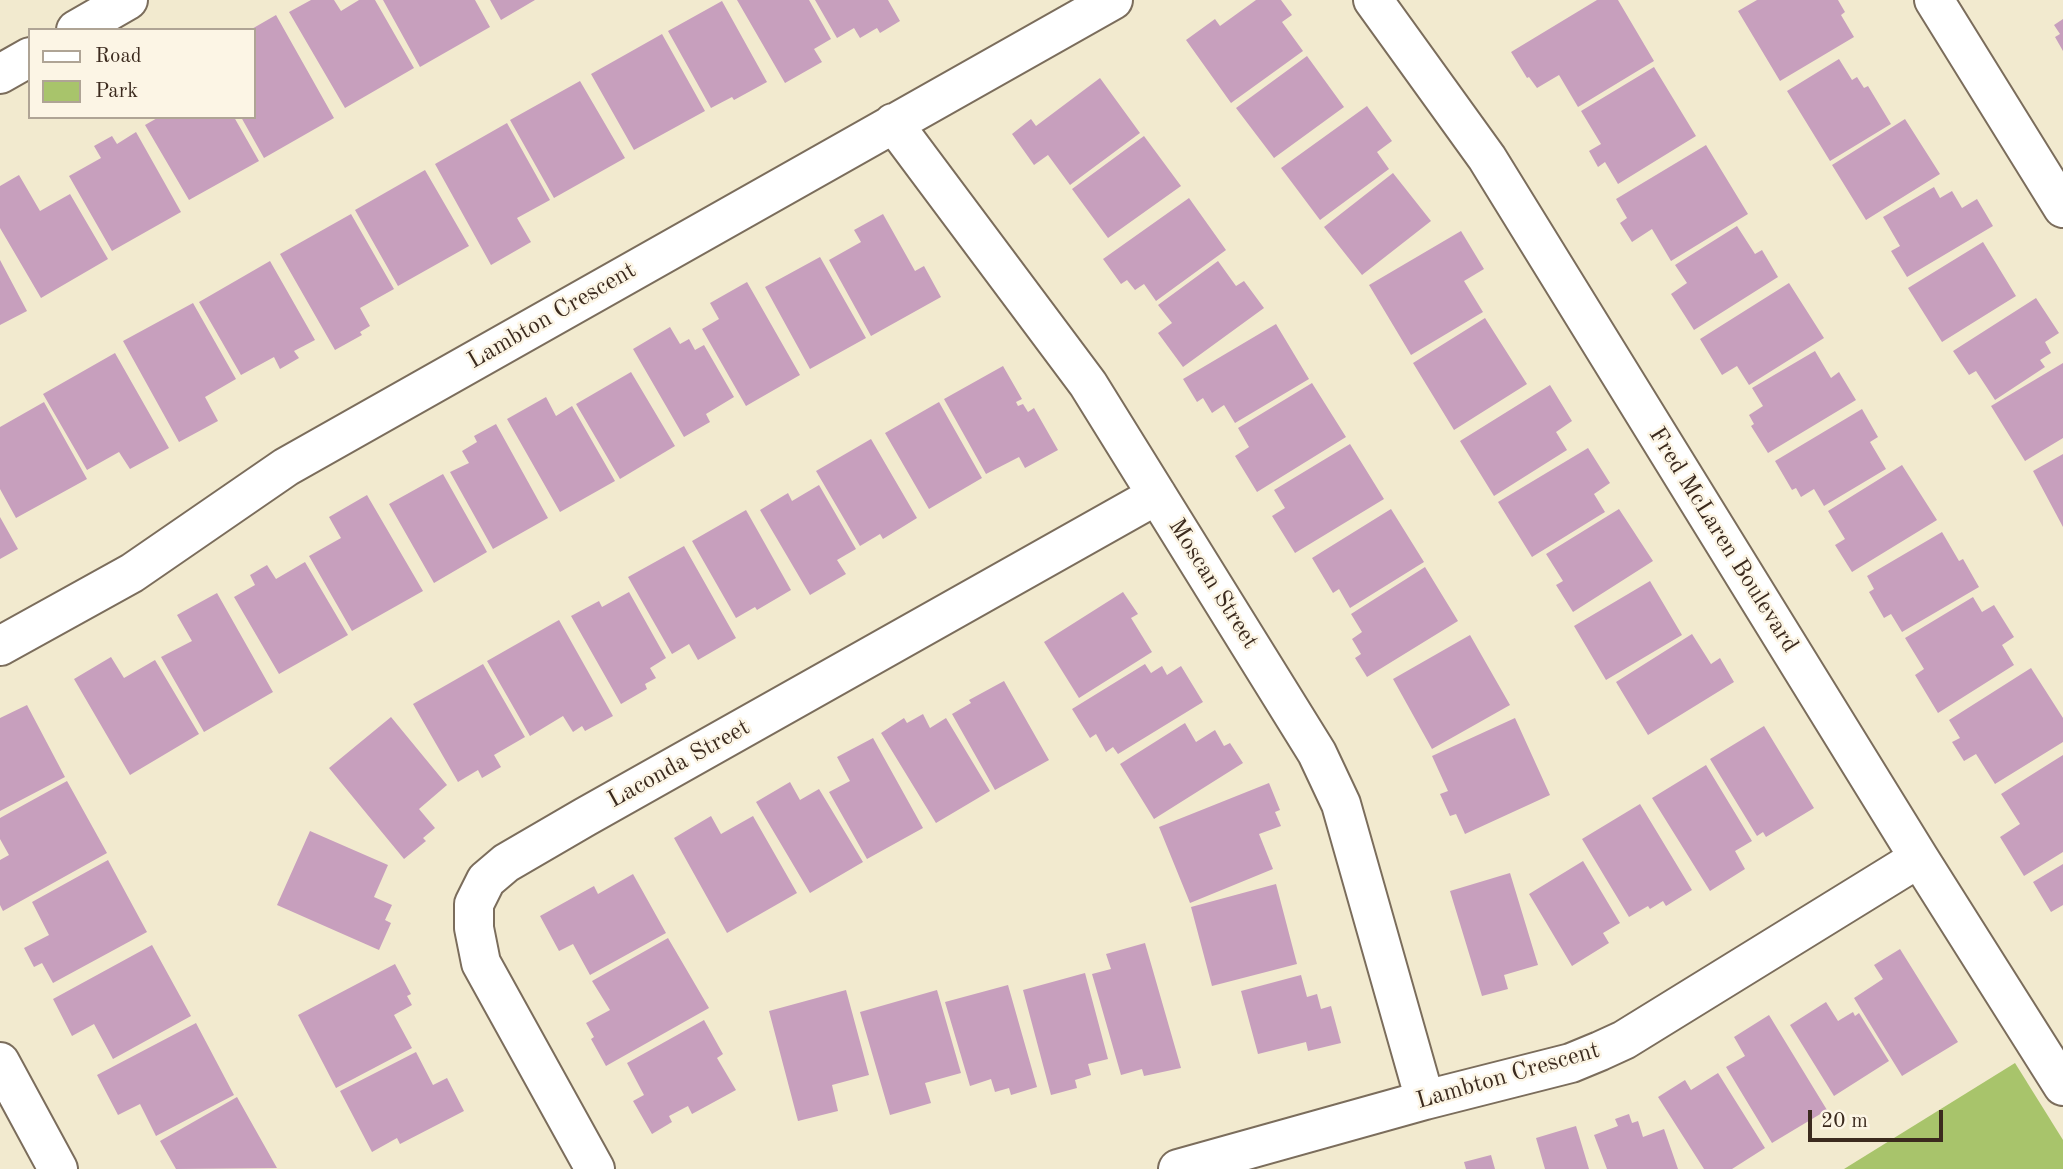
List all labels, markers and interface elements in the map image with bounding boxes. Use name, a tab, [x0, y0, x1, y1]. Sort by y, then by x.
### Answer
legend	[28, 28, 256, 119]
text: Road	[95, 46, 142, 67]
text: Park	[95, 81, 138, 102]
street label: Lambton Crescent	[463, 256, 641, 376]
street label: Fred McLaren Boulevard	[1642, 422, 1804, 658]
street label: Moscan Street	[1162, 514, 1264, 654]
street label: Laconda Street	[603, 713, 755, 815]
street label: Lambton Crescent	[1413, 1036, 1603, 1116]
scale bar	[1811, 1096, 1946, 1140]
text: 20 m	[1821, 1111, 1868, 1132]

